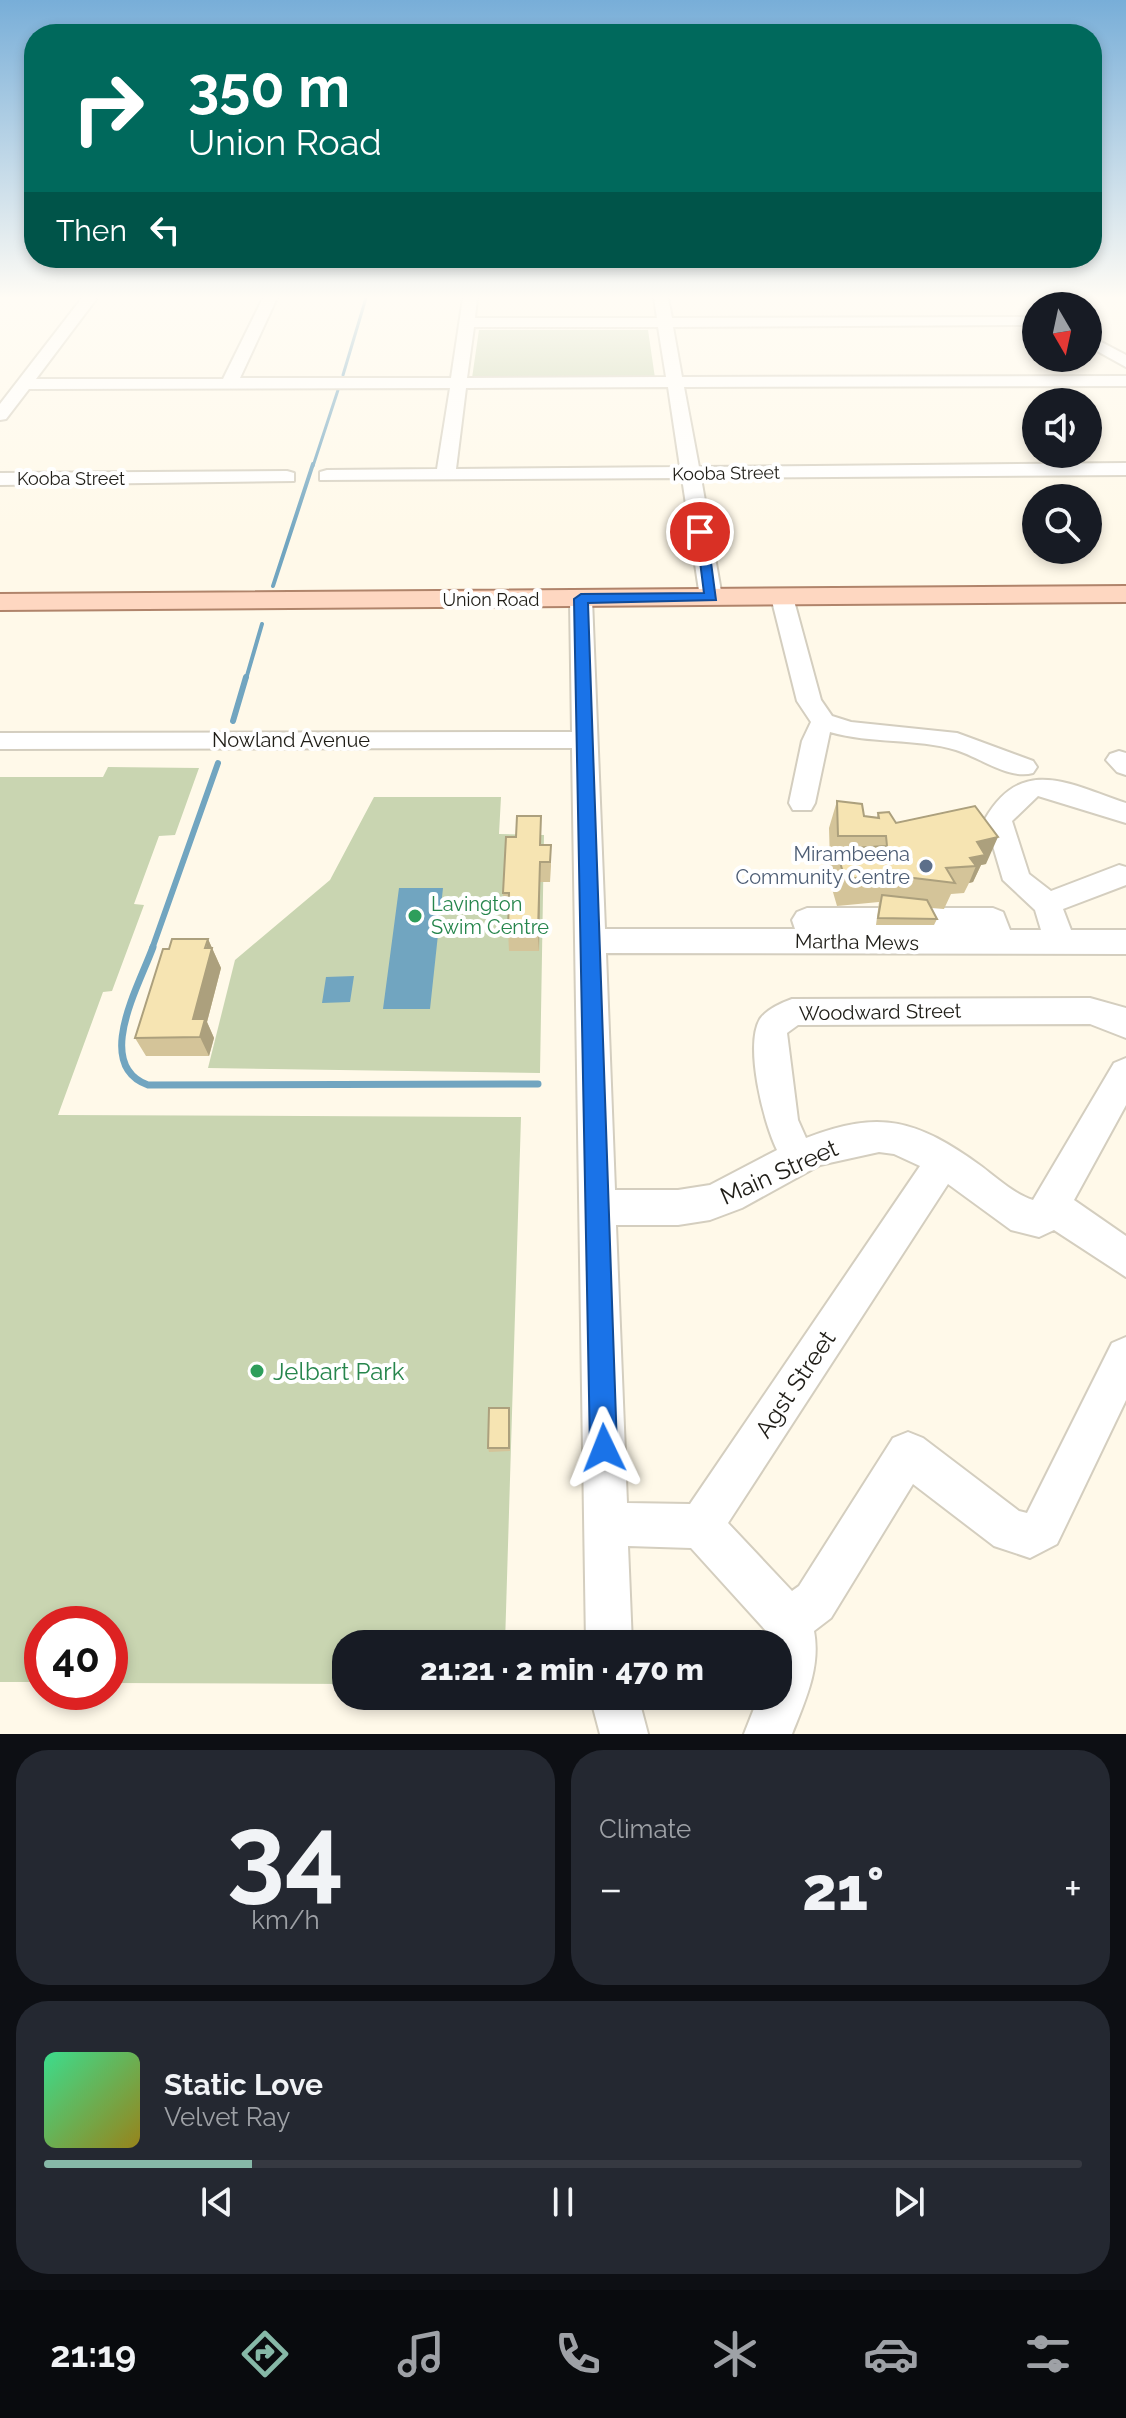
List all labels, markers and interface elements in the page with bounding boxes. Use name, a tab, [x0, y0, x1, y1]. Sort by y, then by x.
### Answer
text: 350 m	[188, 54, 350, 120]
icon: right	[56, 56, 160, 160]
text: Union Road	[188, 121, 382, 163]
icon: left	[143, 208, 187, 252]
text: Then	[56, 213, 127, 248]
north arrow	[1022, 292, 1102, 372]
map controls	[1022, 292, 1102, 564]
button: sound	[1022, 388, 1102, 468]
street label: Kooba Street	[672, 462, 780, 484]
street label: Kooba Street	[17, 468, 125, 489]
button: search	[1022, 484, 1102, 564]
pin	[666, 498, 734, 566]
icon: arrive	[678, 510, 722, 554]
street label: Union Road	[443, 589, 539, 610]
street label: Nowland Avenue	[212, 728, 370, 752]
place label: Mirambeena Community Centre	[735, 842, 910, 889]
marker: Mirambeena Community Centre	[917, 857, 935, 875]
place label: Lavington Swim Centre	[431, 892, 549, 939]
marker: Lavington Swim Centre	[406, 907, 424, 925]
street label: Martha Mews	[795, 929, 919, 955]
street label: Woodward Street	[799, 999, 962, 1025]
street label: Main Street	[716, 1133, 842, 1211]
street label: Agst Street	[749, 1325, 841, 1443]
place label: Jelbart Park	[273, 1357, 405, 1386]
marker: Jelbart Park	[248, 1362, 266, 1380]
position arrow	[562, 1406, 646, 1490]
speed limit sign: 40	[24, 1606, 128, 1710]
text: 21:21 · 2 min · 470 m	[420, 1652, 704, 1687]
text: 34	[227, 1792, 344, 1914]
text: Climate	[599, 1814, 691, 1844]
text: 21°	[802, 1854, 884, 1924]
text: −	[599, 1863, 623, 1914]
text: +	[1064, 1863, 1082, 1914]
text: km/h	[251, 1905, 320, 1935]
text: Static Love	[164, 2067, 323, 2102]
text: Velvet Ray	[164, 2102, 290, 2132]
icon: previous	[195, 2180, 239, 2224]
icon: pause	[541, 2180, 585, 2224]
icon: next	[887, 2180, 931, 2224]
icon: directions	[237, 2326, 293, 2382]
icon: music	[393, 2326, 449, 2382]
icon: phone	[550, 2326, 606, 2382]
icon: climate	[707, 2326, 763, 2382]
icon: car	[863, 2326, 919, 2382]
icon: filters	[1020, 2326, 1076, 2382]
text: 21:19	[50, 2333, 136, 2375]

